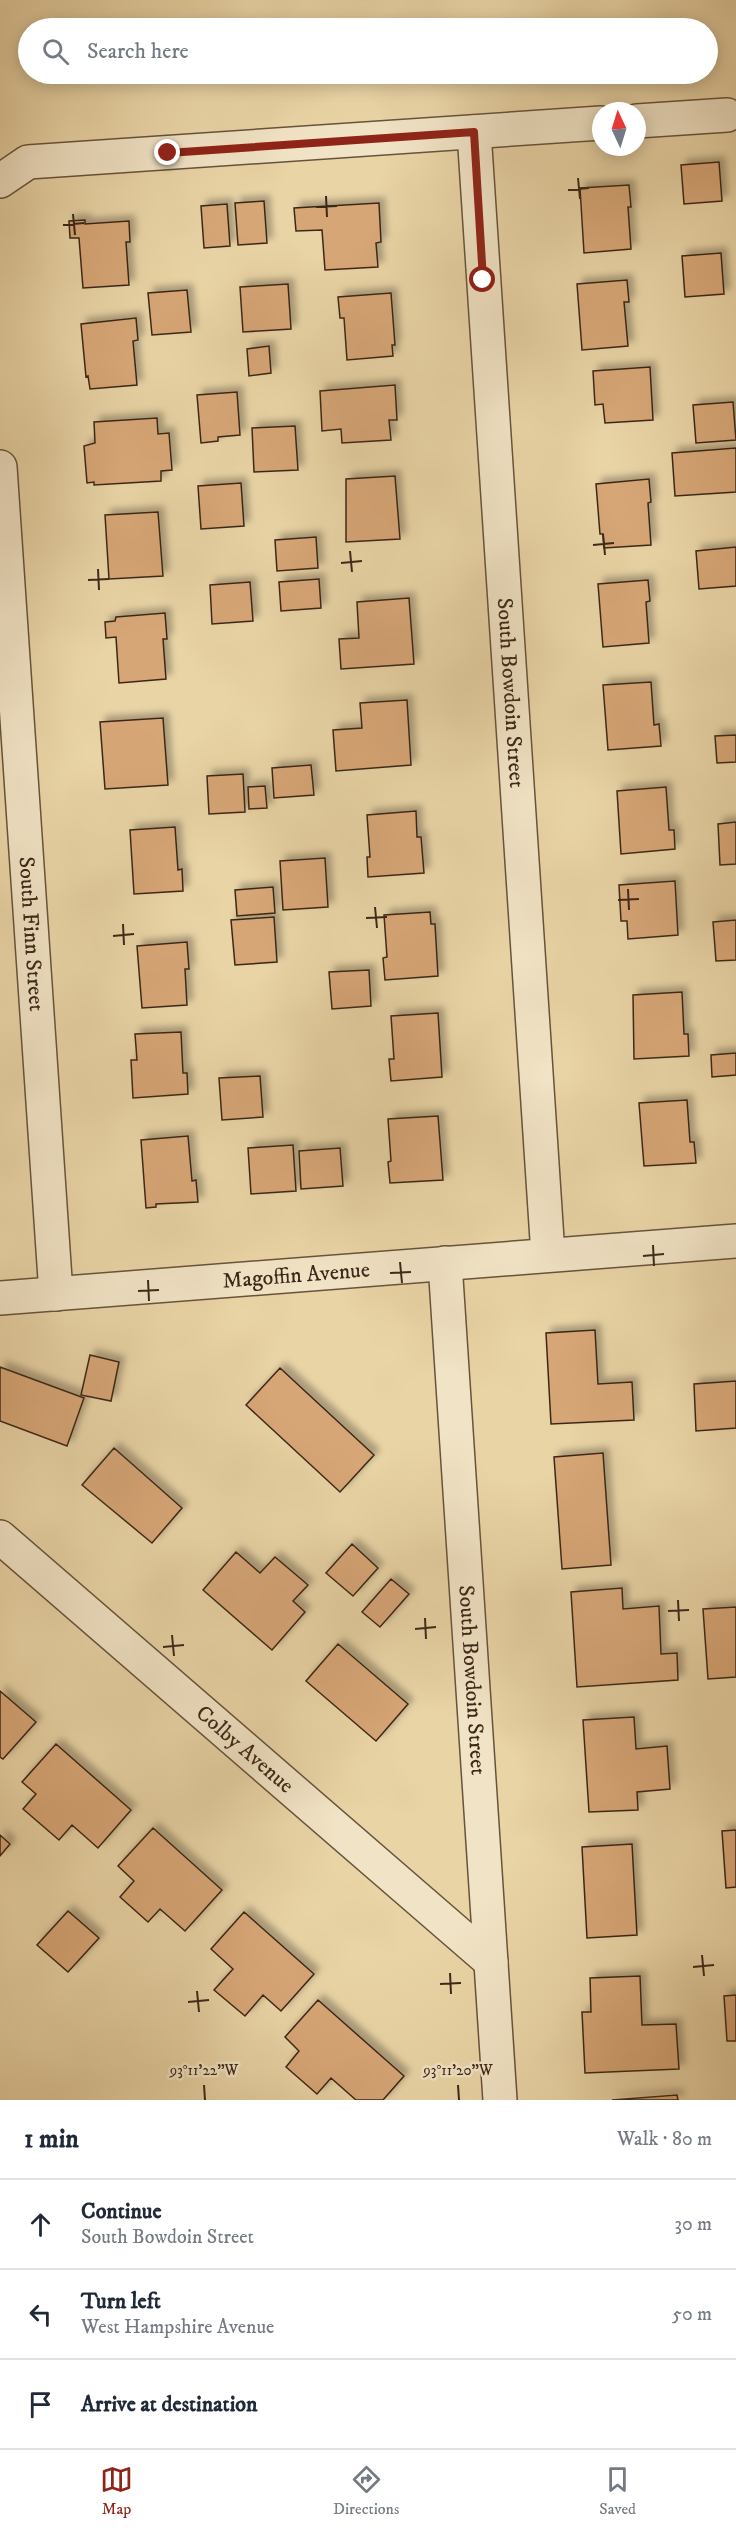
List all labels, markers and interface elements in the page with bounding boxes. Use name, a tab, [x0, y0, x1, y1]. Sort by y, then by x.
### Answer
search box	[18, 18, 718, 84]
icon: search	[39, 35, 72, 68]
text: Search here	[87, 38, 189, 65]
north arrow	[592, 102, 646, 156]
route end	[154, 139, 180, 165]
route start	[469, 266, 495, 292]
street label: South Bowdoin Street	[491, 597, 531, 789]
street label: South Finn Street	[13, 856, 50, 1012]
street label: Magoffin Avenue	[221, 1256, 371, 1294]
street label: South Bowdoin Street	[453, 1584, 492, 1776]
street label: Colby Avenue	[190, 1699, 299, 1799]
text: 93°11'22"W	[169, 2061, 239, 2080]
text: 93°11'20"W	[422, 2061, 493, 2080]
text: 1 min	[24, 2123, 79, 2156]
text: Walk · 80 m	[617, 2127, 712, 2152]
text: Continue	[81, 2198, 162, 2225]
icon: ahead	[24, 2208, 57, 2241]
text: 30 m	[674, 2212, 712, 2237]
text: South Bowdoin Street	[81, 2225, 254, 2250]
text: Turn left	[81, 2288, 161, 2315]
icon: left	[24, 2298, 57, 2331]
text: 50 m	[672, 2302, 712, 2327]
text: West Hampshire Avenue	[81, 2315, 274, 2340]
icon: arrive	[24, 2388, 57, 2421]
text: Arrive at destination	[81, 2391, 258, 2418]
tab: Map	[100, 2463, 133, 2519]
tab: Directions	[333, 2463, 399, 2519]
tab: Saved	[599, 2463, 636, 2519]

